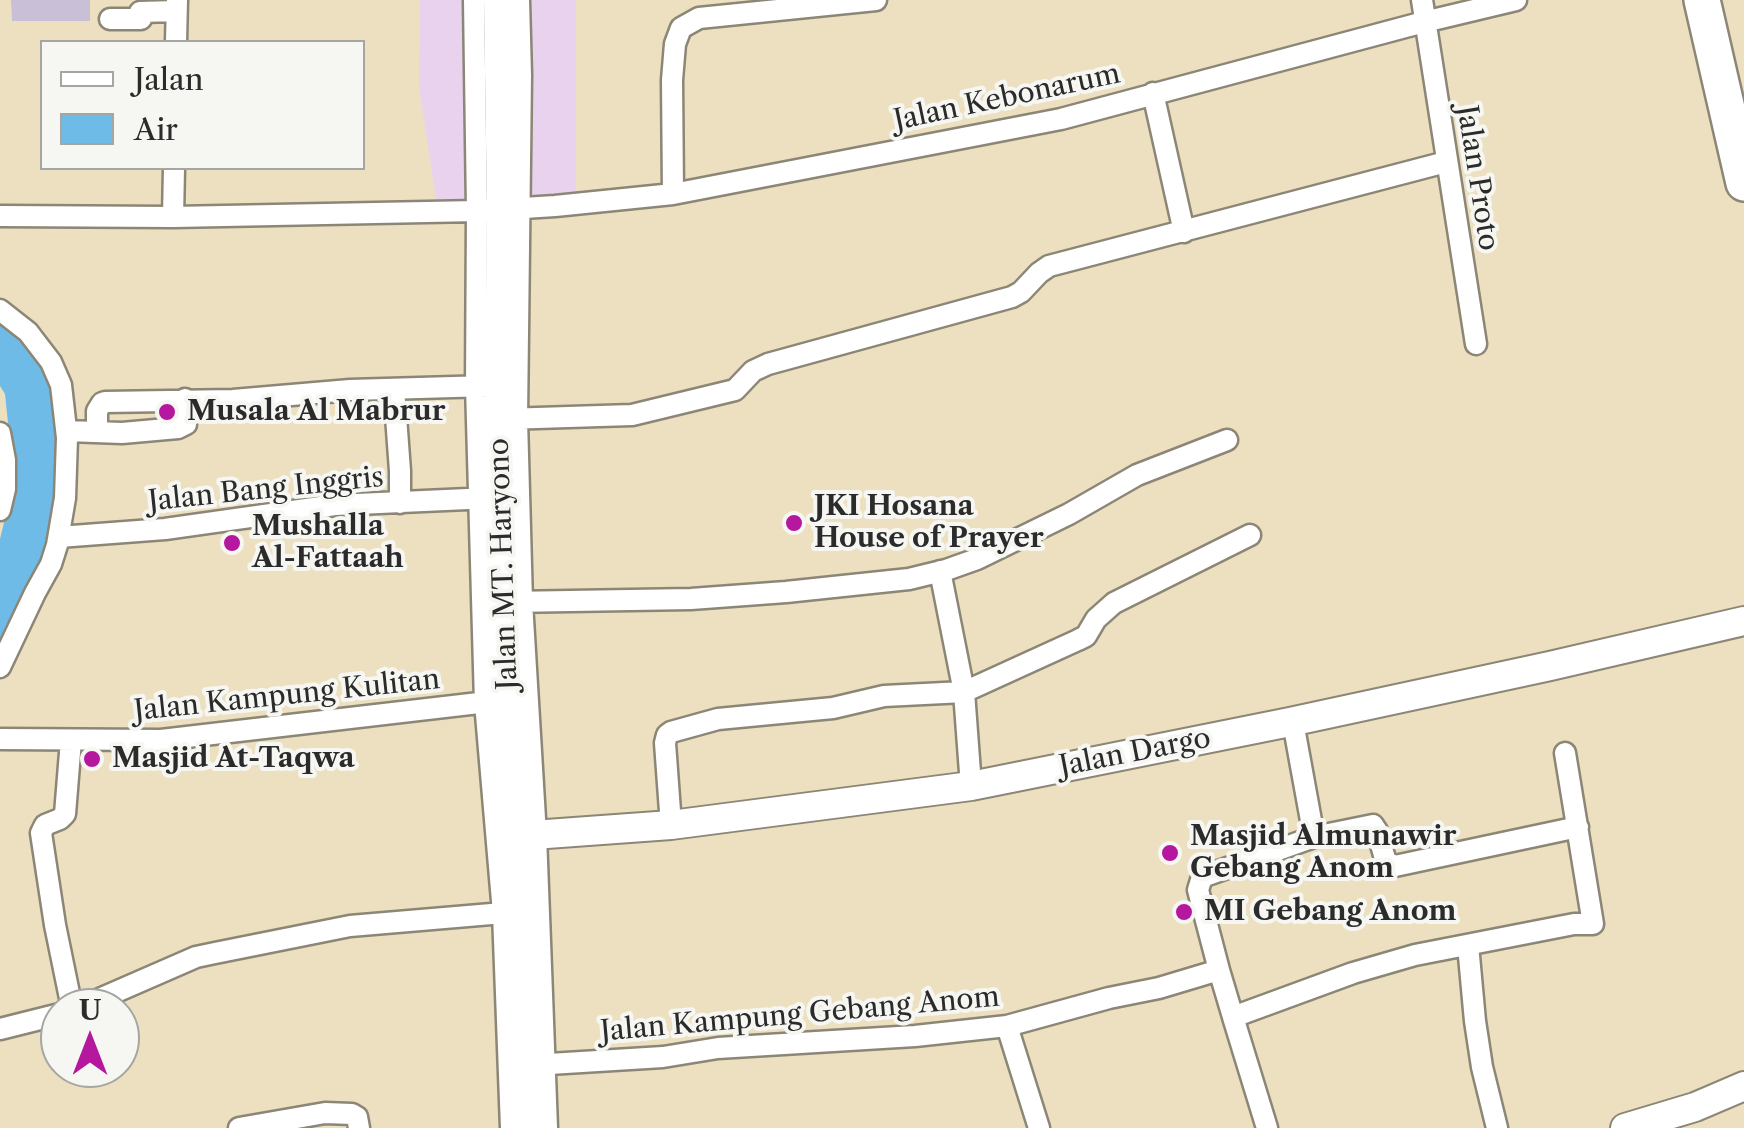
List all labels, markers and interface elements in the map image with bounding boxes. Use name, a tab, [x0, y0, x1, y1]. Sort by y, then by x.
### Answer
legend	[40, 40, 365, 170]
street label: Jalan Kebonarum	[891, 58, 1123, 138]
text: Jalan	[134, 61, 204, 98]
street label: Jalan Proto	[1449, 103, 1505, 253]
text: Air	[134, 111, 178, 148]
place label: Musala Al Mabrur	[187, 395, 445, 429]
marker: Musala Al Mabrur	[156, 401, 178, 423]
street label: Jalan MT. Haryono	[483, 438, 525, 690]
street label: Jalan Bang Inggris	[147, 461, 385, 519]
place label: JKI Hosana House of Prayer	[814, 490, 1044, 556]
place label: Mushalla Al-Fattaah	[252, 510, 404, 576]
marker: JKI Hosana House of Prayer	[783, 512, 805, 534]
marker: Mushalla Al-Fattaah	[221, 532, 243, 554]
street label: Jalan Kampung Kulitan	[132, 663, 442, 729]
street label: Jalan Dargo	[1057, 722, 1213, 784]
place label: Masjid At-Taqwa	[112, 742, 355, 776]
marker: Masjid At-Taqwa	[81, 748, 103, 770]
place label: Masjid Almunawir Gebang Anom	[1190, 820, 1456, 886]
marker: Masjid Almunawir Gebang Anom	[1159, 842, 1181, 864]
place label: MI Gebang Anom	[1204, 895, 1456, 929]
marker: MI Gebang Anom	[1173, 901, 1195, 923]
street label: Jalan Kampung Gebang Anom	[599, 981, 1001, 1049]
north arrow	[40, 988, 140, 1088]
text: U	[79, 993, 101, 1027]

